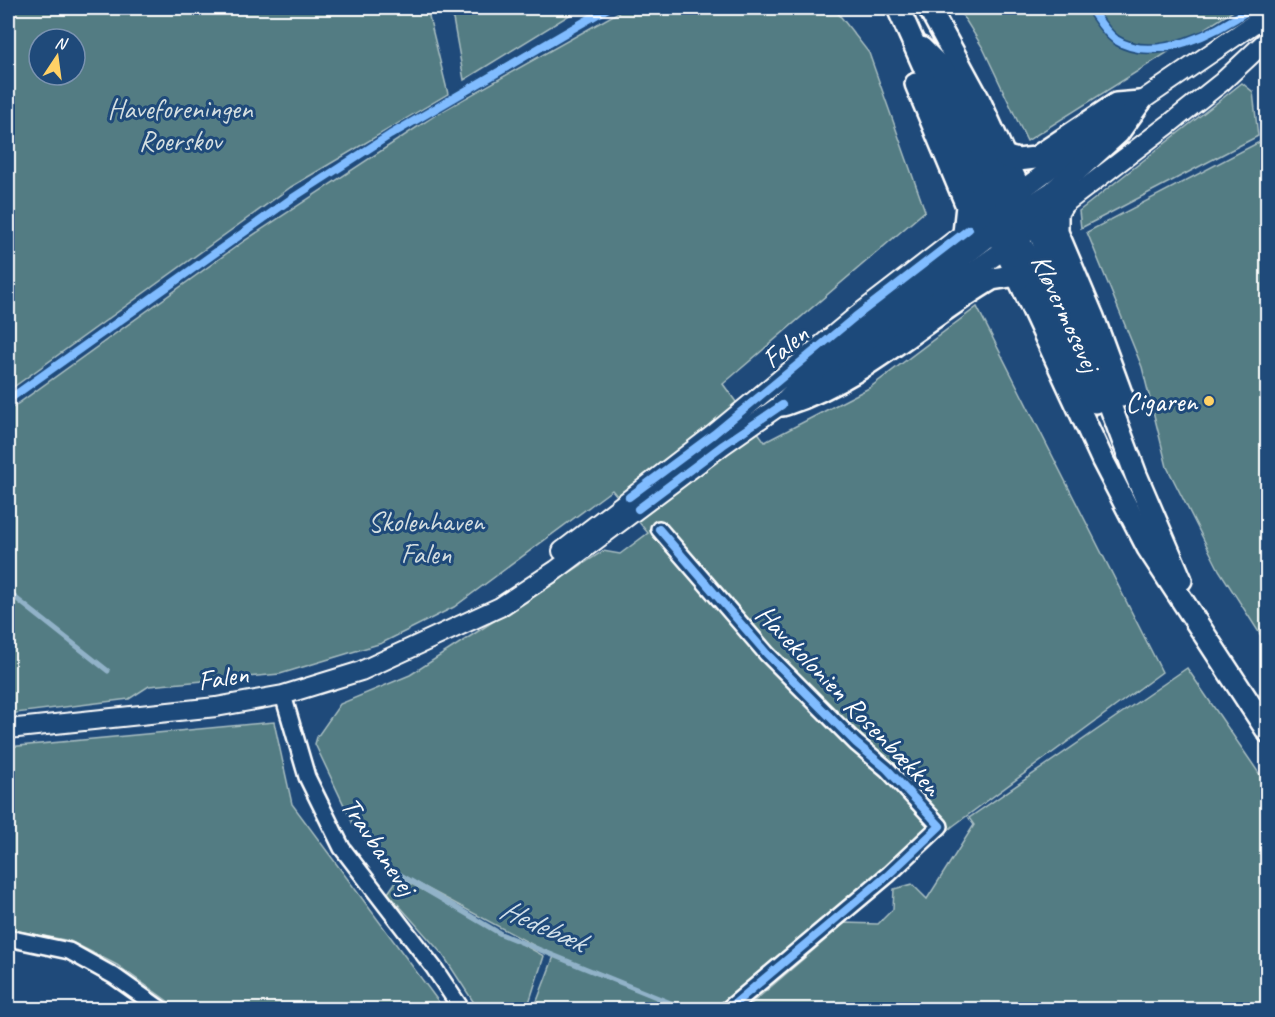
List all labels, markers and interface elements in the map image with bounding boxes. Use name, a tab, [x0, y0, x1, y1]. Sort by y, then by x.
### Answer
north arrow	[27, 27, 87, 87]
text: N	[53, 33, 70, 55]
park label: Haveforeningen Roerskov	[107, 91, 254, 158]
street label: Kløvermosevej	[1024, 249, 1110, 380]
street label: Falen	[754, 316, 816, 376]
place label: Cigaren	[1126, 384, 1198, 419]
marker: Cigaren	[1202, 394, 1216, 408]
park label: Skolenhaven Falen	[368, 504, 485, 571]
street label: Havekolonien Rosenbækken	[748, 597, 950, 804]
street label: Falen	[195, 656, 251, 698]
street label: Travbanevej	[333, 790, 426, 905]
water label: Hedebæk	[494, 889, 596, 963]

